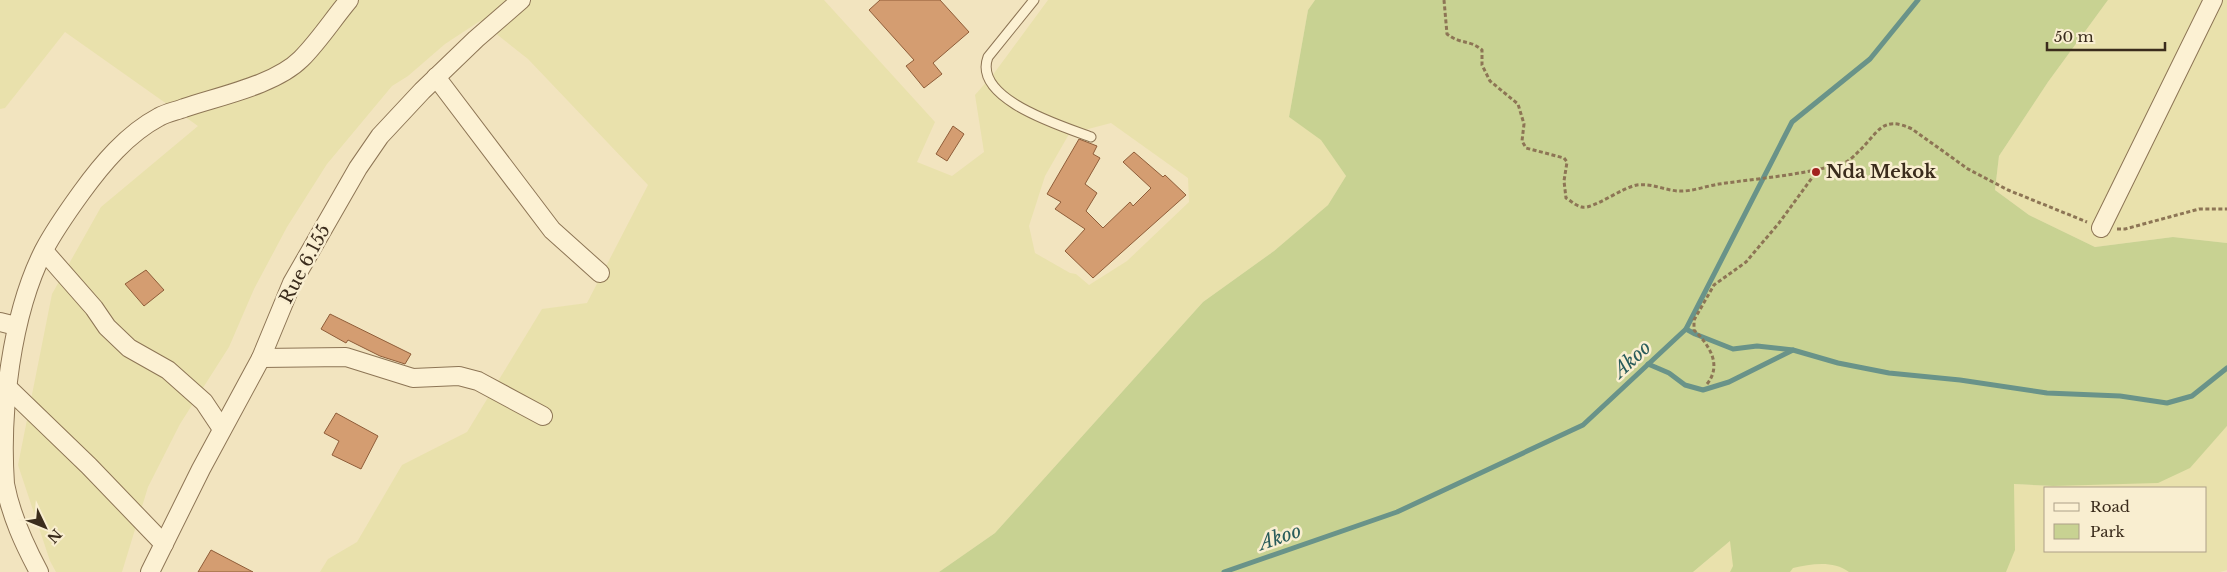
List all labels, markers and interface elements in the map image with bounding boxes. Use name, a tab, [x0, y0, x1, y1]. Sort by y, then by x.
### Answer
scale bar	[2047, 20, 2164, 52]
text: 50 m	[2054, 27, 2094, 46]
place label: Nda Mekok	[1826, 161, 1937, 183]
marker: Nda Mekok	[1810, 166, 1822, 178]
street label: Rue 6.155	[275, 221, 335, 307]
water label: Akoo	[1606, 336, 1656, 384]
legend	[2044, 487, 2207, 552]
text: Road	[2090, 497, 2130, 516]
north arrow	[20, 502, 70, 552]
water label: Akoo	[1253, 519, 1304, 556]
text: Park	[2090, 522, 2126, 541]
text: N	[43, 525, 66, 547]

